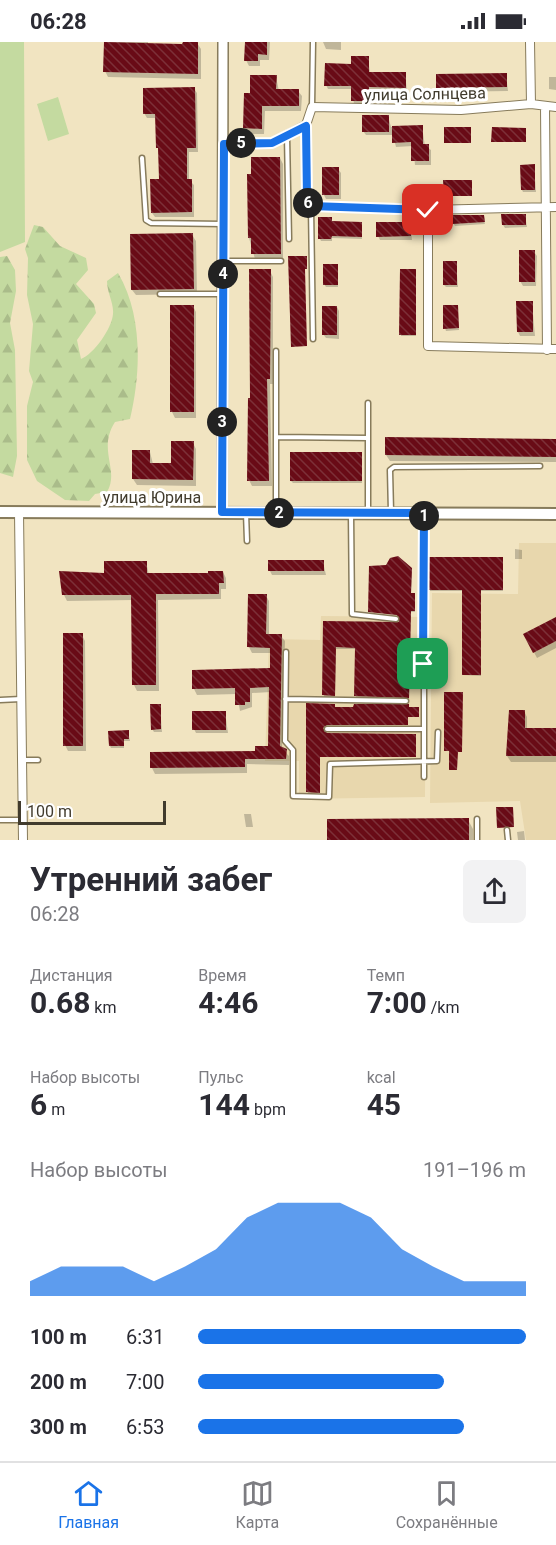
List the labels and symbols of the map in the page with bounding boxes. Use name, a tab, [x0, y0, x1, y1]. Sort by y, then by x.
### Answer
street label: улица Солнцева	[364, 83, 486, 105]
pin: 5	[226, 128, 256, 158]
pin	[402, 184, 453, 235]
pin: 6	[293, 188, 323, 218]
pin: 4	[208, 259, 238, 289]
pin: 3	[207, 407, 237, 437]
street label: улица Юрина	[103, 488, 201, 507]
pin: 2	[264, 498, 294, 528]
pin: 1	[409, 501, 439, 531]
pin	[397, 638, 448, 689]
scale bar	[18, 798, 166, 826]

